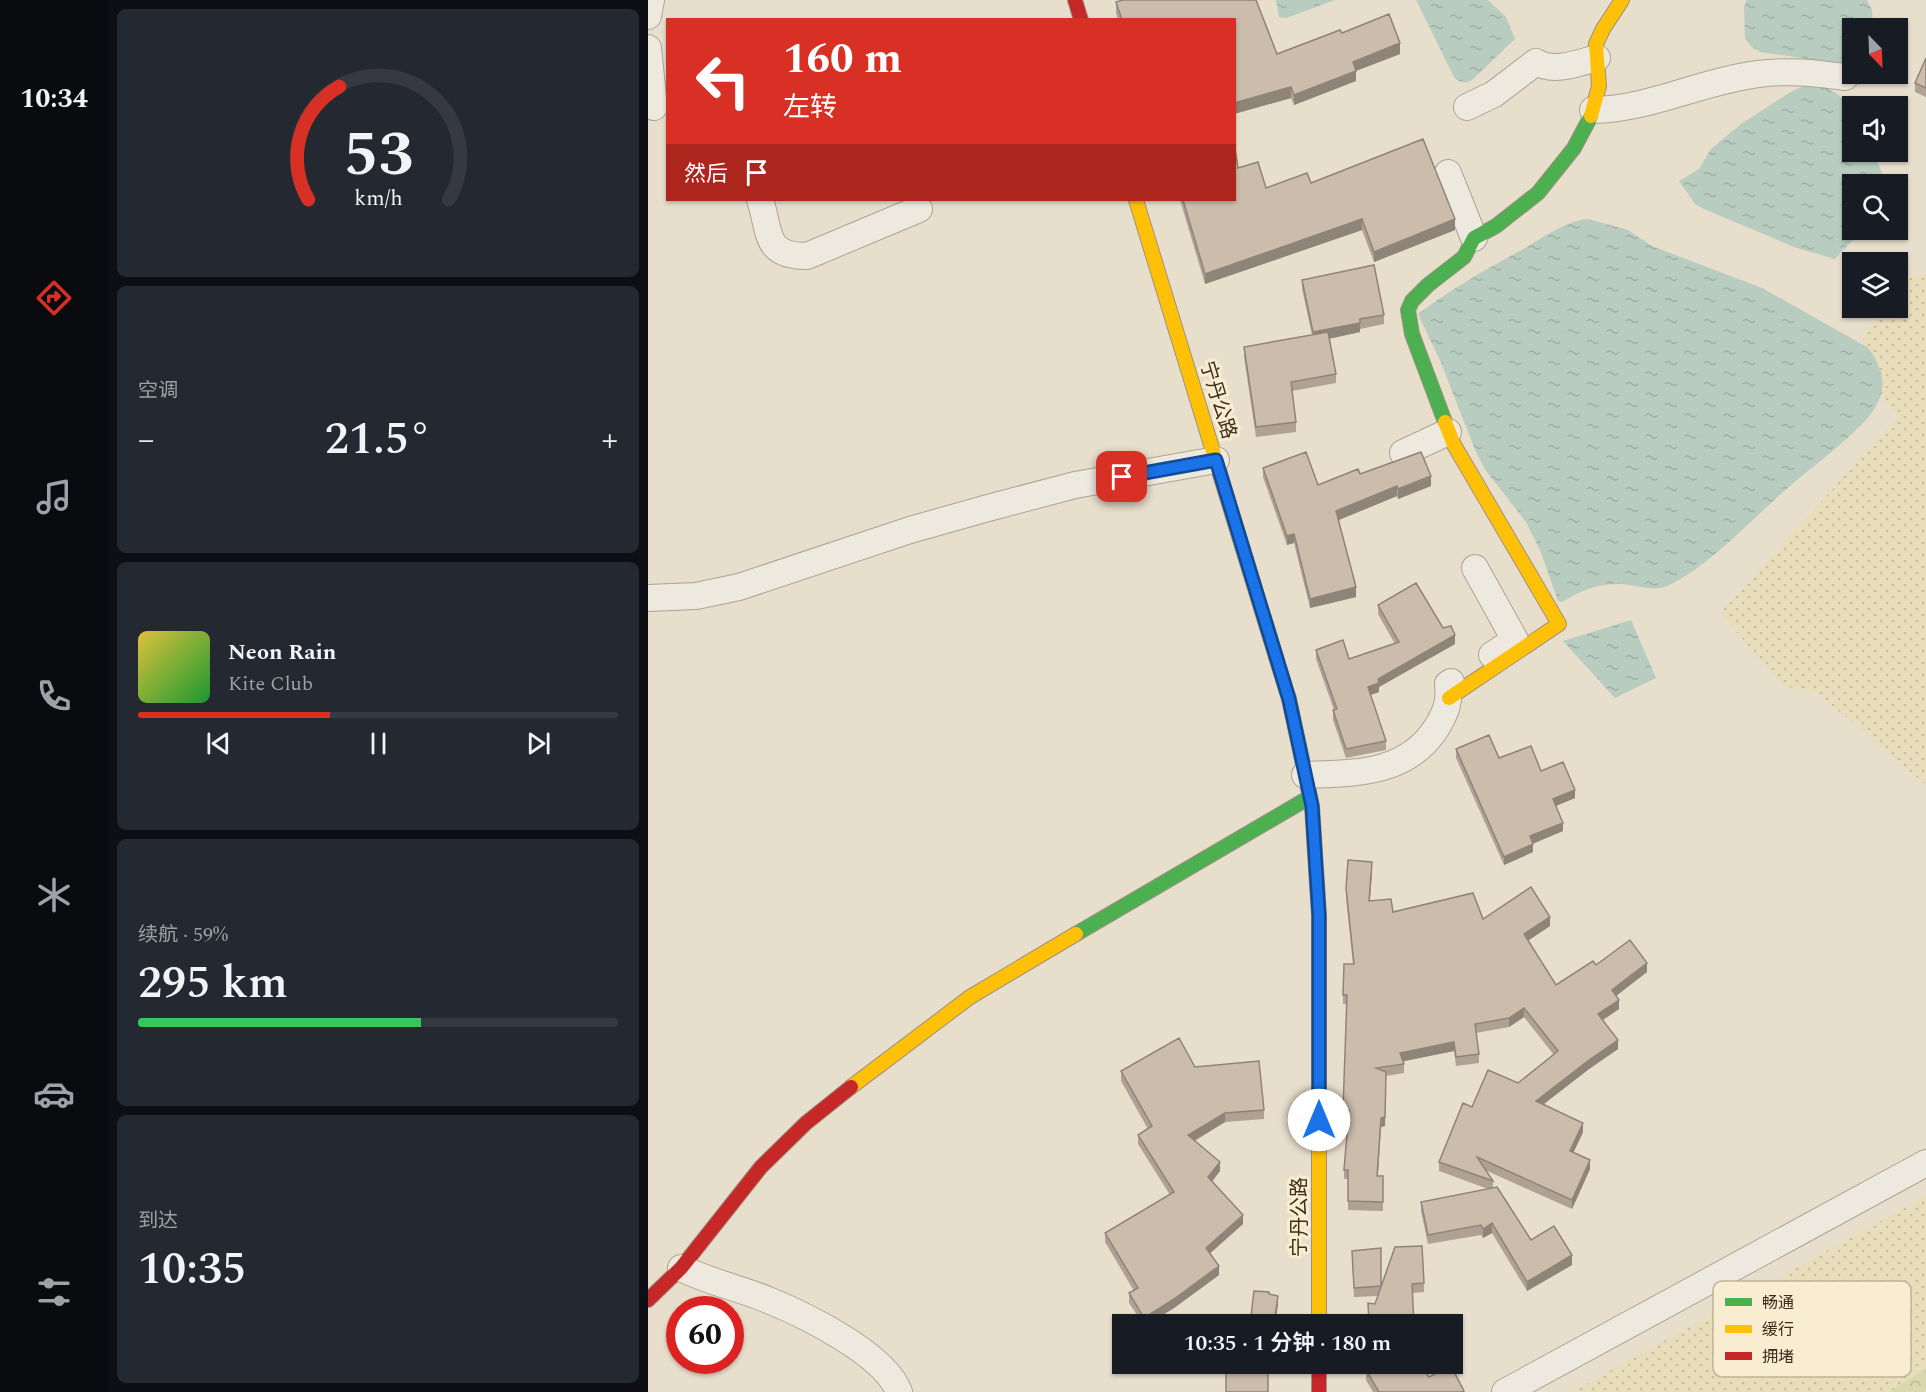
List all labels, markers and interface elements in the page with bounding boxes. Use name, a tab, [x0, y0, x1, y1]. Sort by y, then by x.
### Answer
north arrow	[1842, 18, 1908, 84]
map controls	[1842, 18, 1908, 318]
text: 160 m	[783, 28, 902, 91]
icon: left	[684, 42, 762, 120]
text: 10:34	[20, 78, 88, 120]
text: 左转	[783, 87, 837, 129]
button: sound	[1842, 96, 1908, 162]
text: 53	[343, 108, 413, 203]
icon: arrive	[740, 156, 773, 189]
text: 然后	[684, 158, 728, 191]
button: search	[1842, 174, 1908, 240]
text: km/h	[354, 182, 402, 215]
button: layers	[1842, 252, 1908, 318]
icon: directions	[33, 277, 75, 319]
street label: 宁丹公路	[1192, 357, 1244, 443]
text: 空调	[138, 376, 178, 406]
text: 21.5°	[325, 405, 431, 474]
text: −	[138, 415, 155, 465]
text: +	[601, 415, 618, 465]
pin	[1096, 451, 1147, 502]
icon: arrive	[1105, 460, 1138, 493]
icon: music	[33, 476, 75, 518]
text: Neon Rain	[228, 636, 336, 669]
text: Kite Club	[228, 669, 313, 699]
icon: phone	[33, 675, 75, 717]
icon: previous	[202, 727, 235, 760]
icon: pause	[362, 727, 395, 760]
icon: next	[522, 727, 555, 760]
icon: climate	[33, 874, 75, 916]
text: 续航 · 59%	[138, 920, 228, 950]
text: 295 km	[138, 949, 288, 1018]
icon: car	[33, 1073, 75, 1115]
position arrow	[1287, 1088, 1351, 1152]
street label: 宁丹公路	[1285, 1177, 1315, 1257]
text: 到达	[138, 1206, 178, 1236]
text: 10:35	[138, 1235, 246, 1304]
icon: filters	[33, 1271, 75, 1313]
legend	[1713, 1281, 1911, 1377]
text: 畅通	[1762, 1291, 1794, 1315]
speed limit sign: 60	[666, 1296, 744, 1374]
text: 缓行	[1762, 1318, 1794, 1342]
text: 10:35 · 1 分钟 · 180 m	[1184, 1327, 1391, 1360]
text: 拥堵	[1762, 1345, 1794, 1369]

